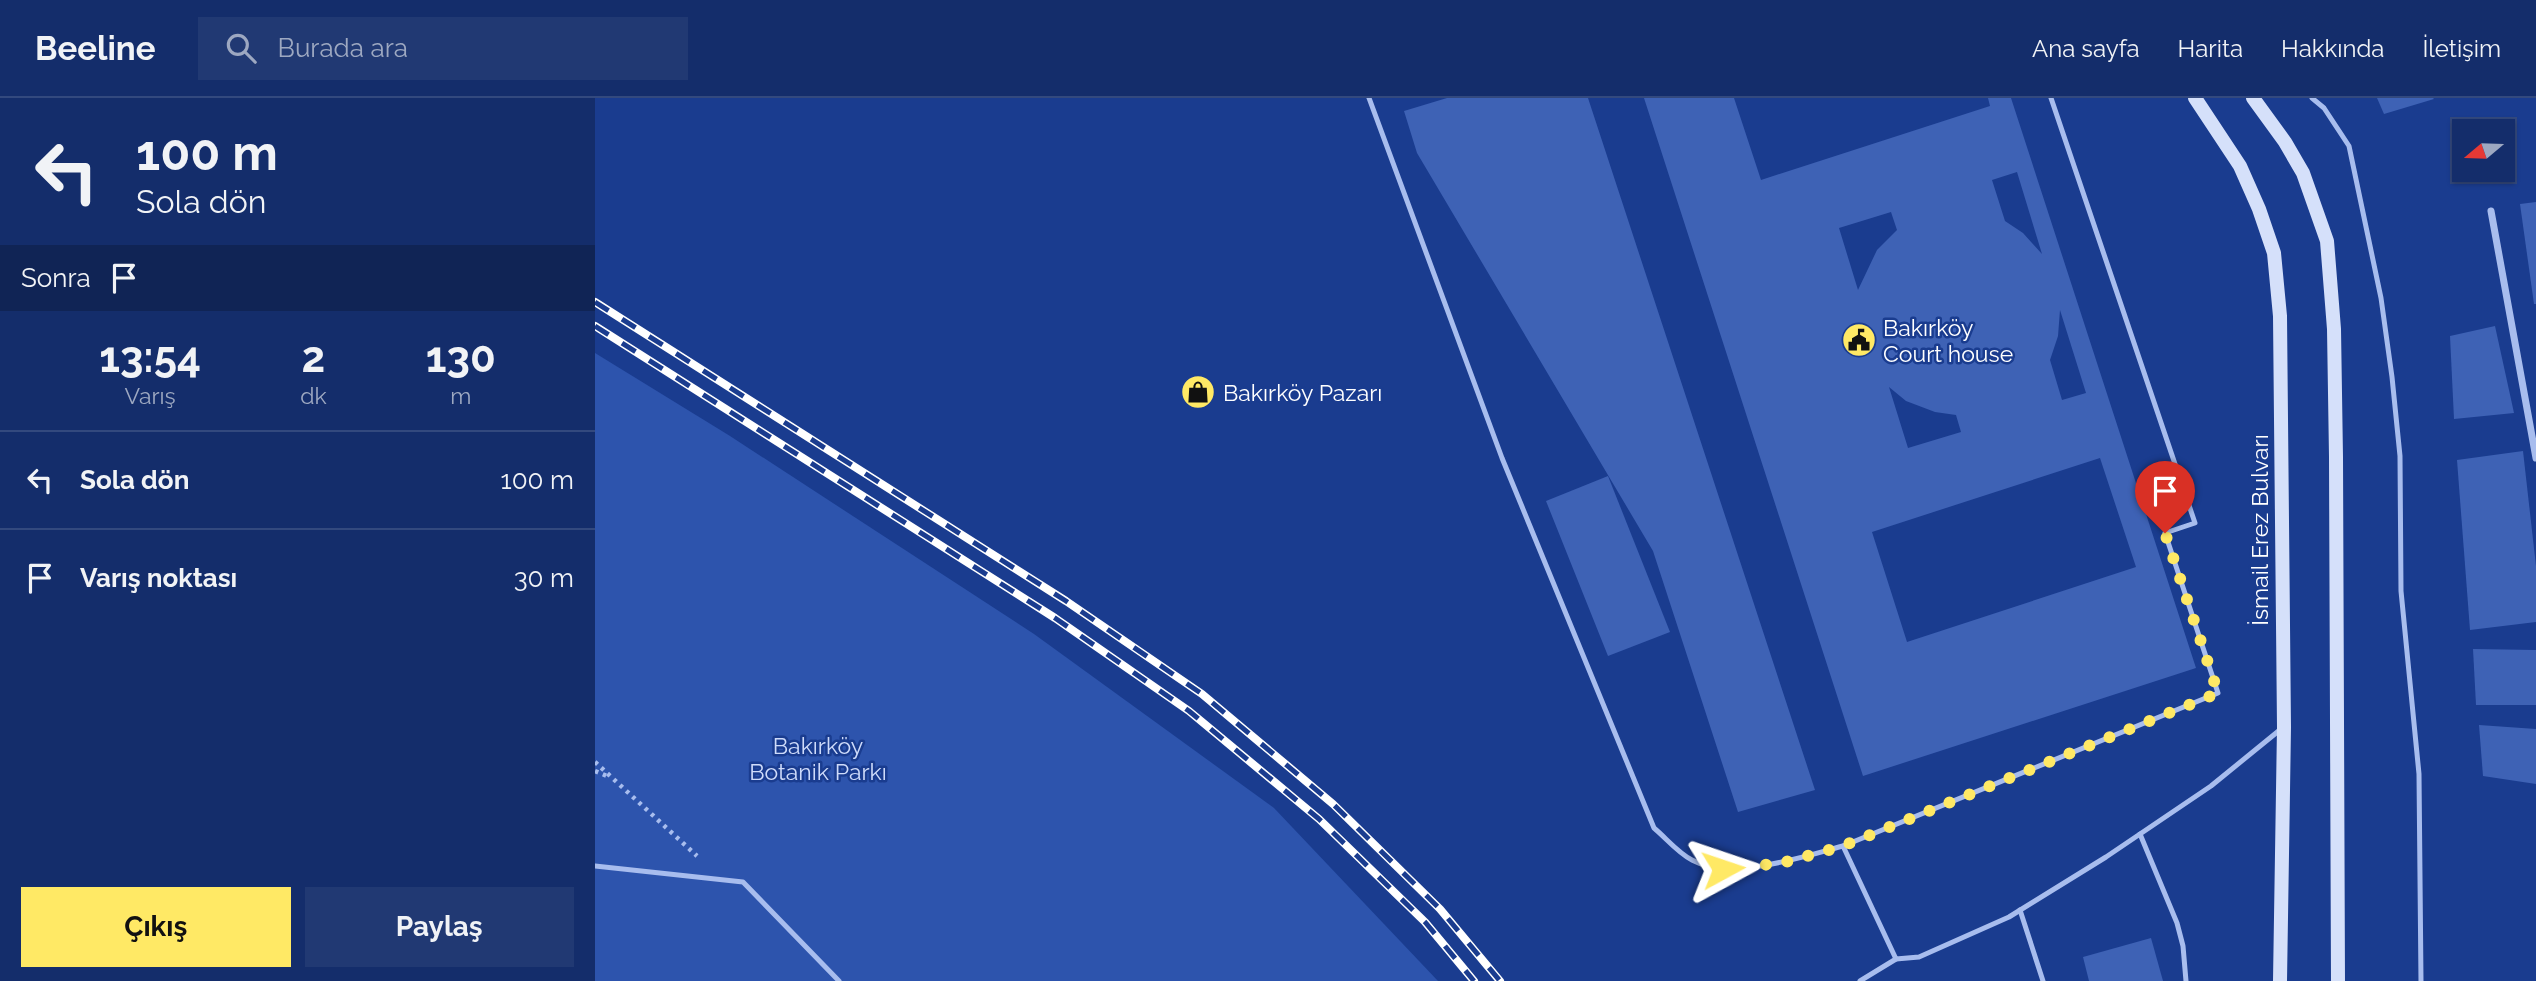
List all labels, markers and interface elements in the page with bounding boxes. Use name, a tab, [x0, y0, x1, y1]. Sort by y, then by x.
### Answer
search box	[198, 17, 688, 80]
text: Beeline	[35, 29, 156, 68]
icon: search	[222, 29, 260, 67]
text: Burada ara	[278, 33, 408, 63]
text: Ana sayfa	[2032, 34, 2140, 63]
text: Harita	[2178, 34, 2243, 63]
text: Hakkında	[2281, 34, 2384, 63]
text: İletişim	[2422, 34, 2501, 63]
north arrow	[2452, 119, 2515, 182]
map controls	[2452, 119, 2515, 182]
text: 100 m	[136, 124, 278, 181]
icon: left	[21, 126, 112, 217]
text: Sola dön	[136, 183, 266, 220]
icon: arrive	[105, 259, 143, 297]
text: Sonra	[21, 263, 91, 293]
place label: Bakırköy Court house	[1883, 314, 2013, 367]
public building icon: Bakırköy Court house	[1840, 321, 1878, 359]
text: 13:54	[99, 333, 201, 382]
text: 2	[302, 333, 325, 382]
text: 130	[426, 333, 496, 382]
shop icon: Bakırköy Pazarı	[1179, 373, 1217, 411]
place label: Bakırköy Pazarı	[1223, 379, 1382, 406]
text: Varış	[125, 382, 176, 409]
text: dk	[300, 382, 327, 409]
text: m	[450, 382, 471, 409]
street label: İsmail Erez Bulvarı	[2246, 434, 2273, 626]
icon: left	[21, 461, 59, 499]
pin	[2135, 461, 2195, 533]
text: Sola dön	[80, 465, 189, 495]
text: 100 m	[501, 465, 574, 495]
icon: arrive	[2146, 472, 2184, 510]
icon: arrive	[21, 559, 59, 597]
text: Varış noktası	[80, 563, 237, 593]
text: 30 m	[514, 563, 574, 593]
park label: Bakırköy Botanik Parkı	[749, 732, 887, 785]
position arrow	[1686, 832, 1760, 906]
button: Çıkış	[21, 887, 291, 967]
button: Paylaş	[305, 887, 574, 967]

